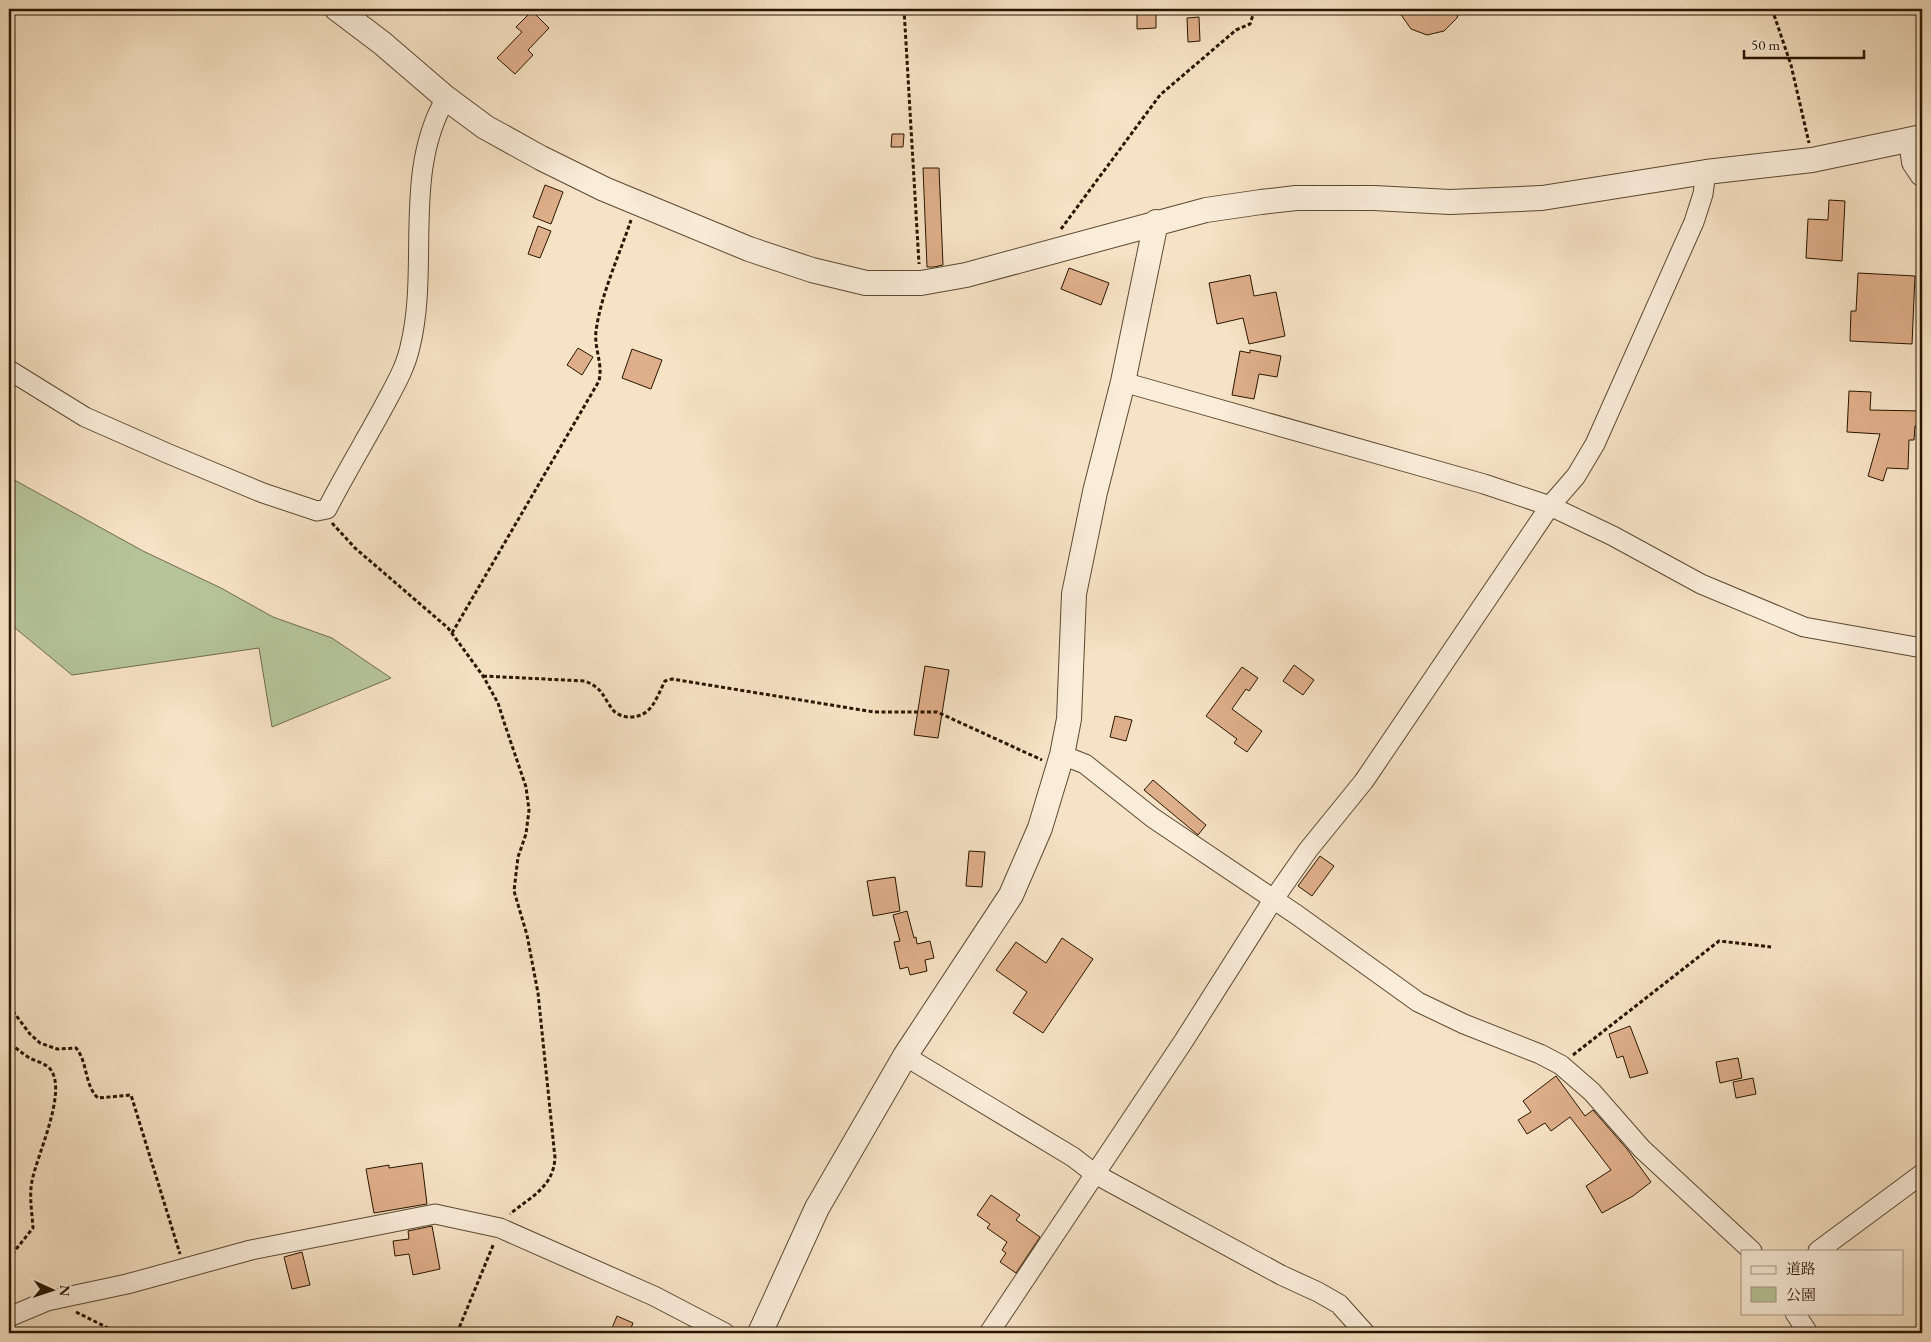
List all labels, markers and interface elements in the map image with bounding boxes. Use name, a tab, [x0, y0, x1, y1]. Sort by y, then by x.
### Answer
scale bar	[1744, 28, 1864, 60]
text: 50 m	[1751, 35, 1780, 54]
legend	[1741, 1250, 1904, 1314]
text: 道路	[1786, 1259, 1816, 1278]
north arrow	[28, 1264, 78, 1314]
text: N	[56, 1285, 74, 1297]
text: 公園	[1786, 1285, 1816, 1304]

